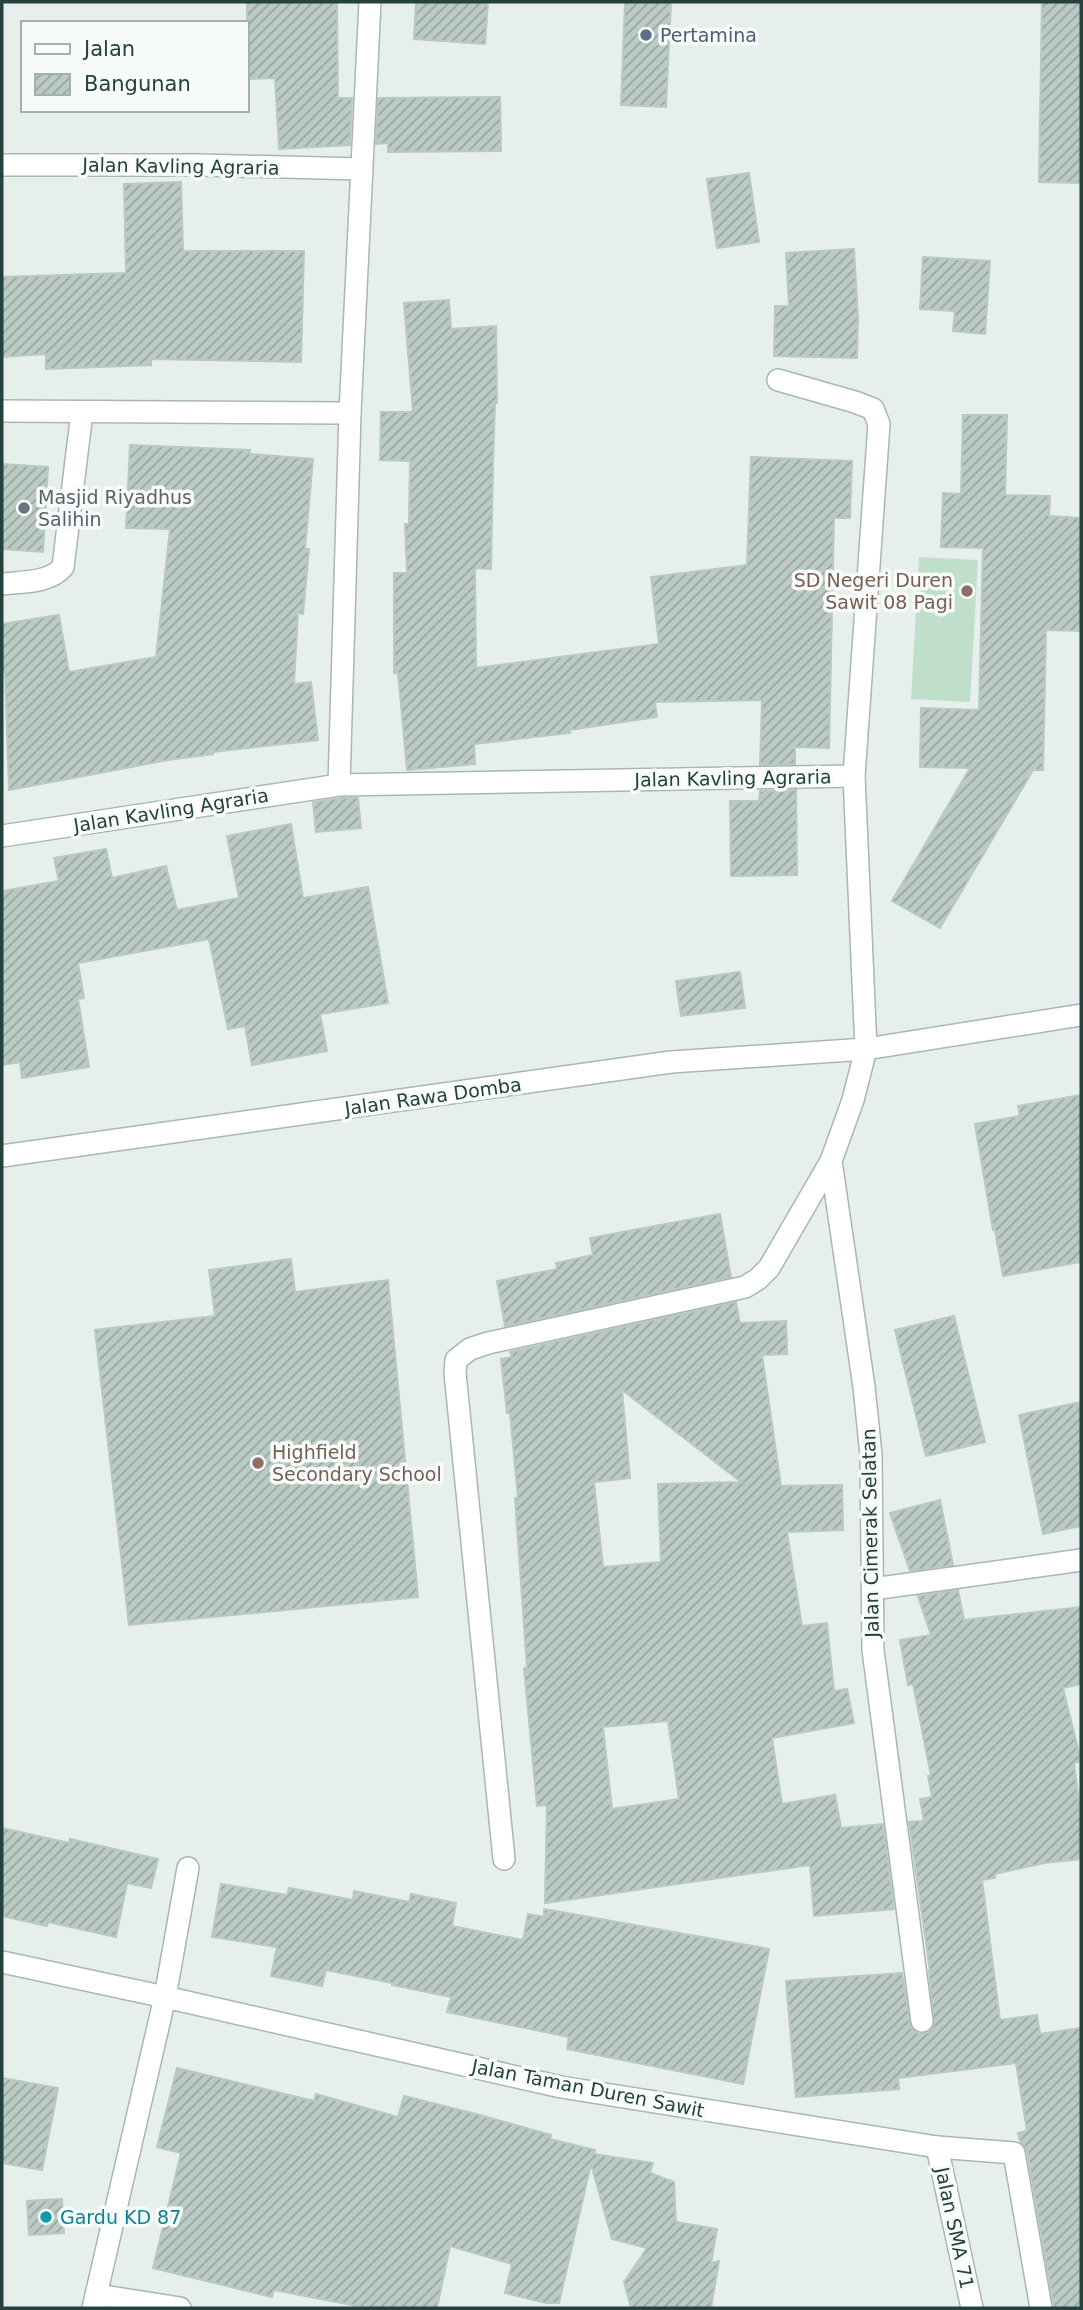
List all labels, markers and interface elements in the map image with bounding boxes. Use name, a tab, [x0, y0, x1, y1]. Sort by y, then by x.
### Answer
legend	[21, 21, 248, 112]
place label: Pertamina	[660, 24, 757, 46]
marker: Pertamina	[638, 27, 654, 43]
text: Jalan	[82, 37, 135, 61]
text: Bangunan	[84, 72, 191, 96]
street label: Jalan Kavling Agraria	[81, 153, 280, 179]
place label: Masjid Riyadhus Salihin	[38, 486, 192, 530]
marker: Masjid Riyadhus Salihin	[16, 500, 32, 516]
place label: SD Negeri Duren Sawit 08 Pagi	[794, 569, 953, 613]
marker: SD Negeri Duren Sawit 08 Pagi	[959, 583, 975, 599]
street label: Jalan Kavling Agraria	[633, 765, 832, 791]
street label: Jalan Kavling Agraria	[71, 784, 270, 836]
street label: Jalan Rawa Domba	[342, 1073, 523, 1119]
street label: Jalan Cimerak Selatan	[857, 1428, 883, 1639]
place label: Highfield Secondary School	[272, 1441, 442, 1485]
marker: Highfield Secondary School	[250, 1455, 266, 1471]
street label: Jalan Taman Duren Sawit	[469, 2054, 706, 2121]
street label: Jalan SMA 71	[931, 2164, 979, 2291]
place label: Gardu KD 87	[60, 2206, 181, 2228]
marker: Gardu KD 87	[38, 2209, 54, 2225]

